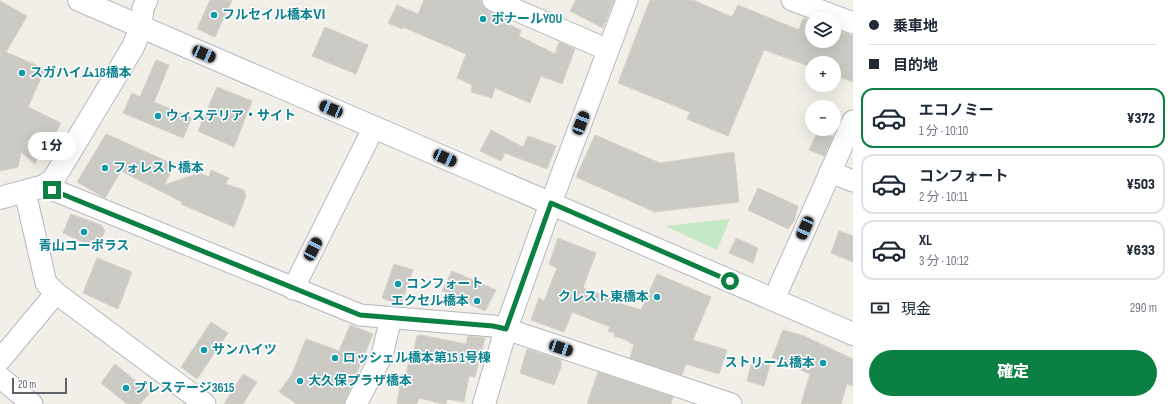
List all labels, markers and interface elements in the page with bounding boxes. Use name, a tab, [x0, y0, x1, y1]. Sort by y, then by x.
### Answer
place label: フルセイル橋本Ⅵ	[222, 7, 326, 23]
marker: フルセイル橋本Ⅵ	[209, 10, 219, 20]
place label: ボナールYOU	[491, 11, 562, 27]
map controls	[805, 12, 841, 136]
button: layers	[805, 12, 841, 48]
marker: ボナールYOU	[478, 14, 488, 24]
text: 乗車地	[893, 17, 938, 36]
car	[191, 44, 217, 64]
button: +	[805, 56, 841, 92]
text: 目的地	[893, 56, 938, 75]
place label: スガハイム18橋本	[30, 65, 132, 81]
marker: スガハイム18橋本	[17, 68, 27, 78]
car	[318, 99, 344, 119]
button: −	[805, 100, 841, 136]
icon: car	[871, 100, 907, 136]
text: エコノミー	[919, 101, 994, 120]
place label: ウィステリア・サイト	[166, 108, 296, 124]
text: ¥372	[1127, 109, 1155, 128]
car	[571, 110, 591, 136]
marker: ウィステリア・サイト	[153, 111, 163, 121]
text: 1 分 · 10:10	[919, 123, 968, 139]
callout: 1 分	[28, 132, 76, 160]
text: 1 分	[42, 138, 62, 154]
car	[432, 148, 458, 168]
place label: フォレスト橋本	[113, 160, 204, 176]
marker: フォレスト橋本	[100, 163, 110, 173]
icon: car	[871, 166, 907, 202]
text: コンフォート	[919, 167, 1009, 186]
text: ¥503	[1126, 175, 1155, 194]
route end	[43, 181, 61, 199]
text: 2 分 · 10:11	[919, 189, 968, 205]
car	[795, 215, 815, 241]
marker: 青山コーポラス	[79, 227, 89, 237]
text: XL	[919, 231, 932, 250]
icon: car	[871, 232, 907, 268]
car	[302, 236, 324, 262]
place label: 青山コーポラス	[39, 238, 129, 254]
text: ¥633	[1126, 241, 1155, 260]
text: 3 分 · 10:12	[919, 253, 969, 269]
route start	[721, 272, 739, 290]
place label: コンフォート	[406, 276, 484, 292]
marker: コンフォート	[393, 279, 403, 289]
place label: クレスト東橋本	[558, 289, 649, 305]
marker: クレスト東橋本	[652, 292, 662, 302]
place label: エクセル橋本	[391, 293, 469, 309]
marker: エクセル橋本	[472, 296, 482, 306]
icon: cash	[869, 297, 891, 319]
text: 現金	[901, 300, 931, 319]
text: 290 m	[1130, 300, 1157, 316]
car	[548, 339, 574, 357]
place label: サンハイツ	[212, 342, 277, 358]
marker: サンハイツ	[199, 345, 209, 355]
place label: ロッシェル橋本第15 1号棟	[343, 350, 491, 366]
button: 確定	[869, 350, 1157, 396]
marker: ロッシェル橋本第15 1号棟	[330, 353, 340, 363]
place label: ストリーム橋本	[724, 355, 815, 371]
marker: ストリーム橋本	[818, 358, 828, 368]
place label: 大久保プラザ橋本	[308, 373, 412, 389]
scale bar	[12, 376, 67, 395]
marker: 大久保プラザ橋本	[295, 376, 305, 386]
text: 20 m	[18, 378, 36, 391]
place label: プレステージ3615	[134, 380, 235, 396]
marker: プレステージ3615	[121, 383, 131, 393]

